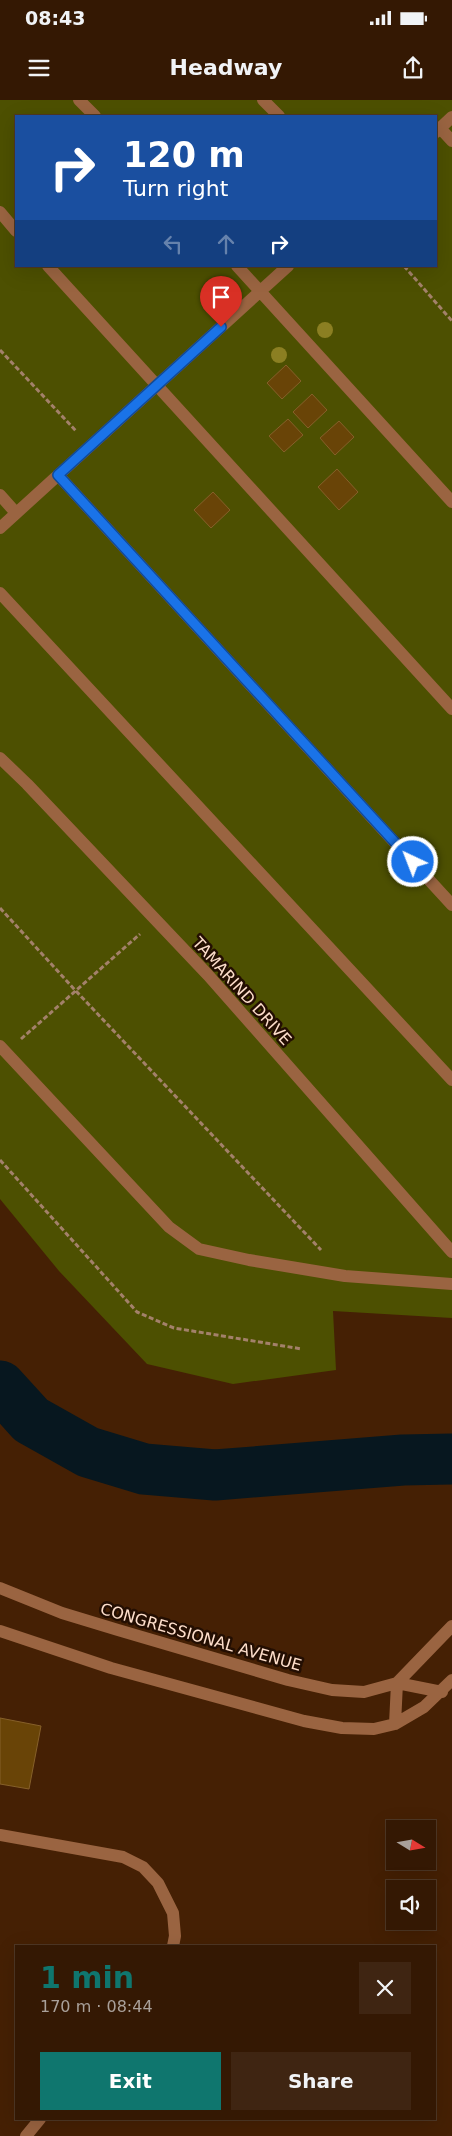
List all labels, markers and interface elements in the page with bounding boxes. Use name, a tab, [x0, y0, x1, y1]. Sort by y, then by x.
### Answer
text: 08:43	[25, 7, 85, 29]
icon: menu	[25, 54, 53, 82]
icon: share	[399, 54, 427, 82]
text: Headway	[170, 55, 282, 80]
icon: right	[40, 135, 105, 200]
text: 120 m	[123, 135, 245, 175]
text: Turn right	[123, 176, 228, 201]
icon: left	[159, 230, 187, 258]
icon: ahead	[212, 230, 240, 258]
icon: right	[265, 230, 293, 258]
pin	[200, 276, 242, 327]
icon: arrive	[207, 283, 235, 311]
position arrow	[386, 835, 438, 887]
street label: TAMARIND DRIVE	[188, 932, 295, 1049]
street label: CONGRESSIONAL AVENUE	[98, 1599, 304, 1675]
north arrow	[386, 1820, 436, 1870]
map controls	[386, 1820, 436, 1930]
button: sound	[386, 1880, 436, 1930]
text: 1 min	[40, 1960, 134, 1995]
button: close	[359, 1962, 411, 2014]
text: 170 m · 08:44	[40, 1997, 153, 2016]
button: Exit	[40, 2052, 221, 2110]
button: Share	[231, 2052, 411, 2110]

